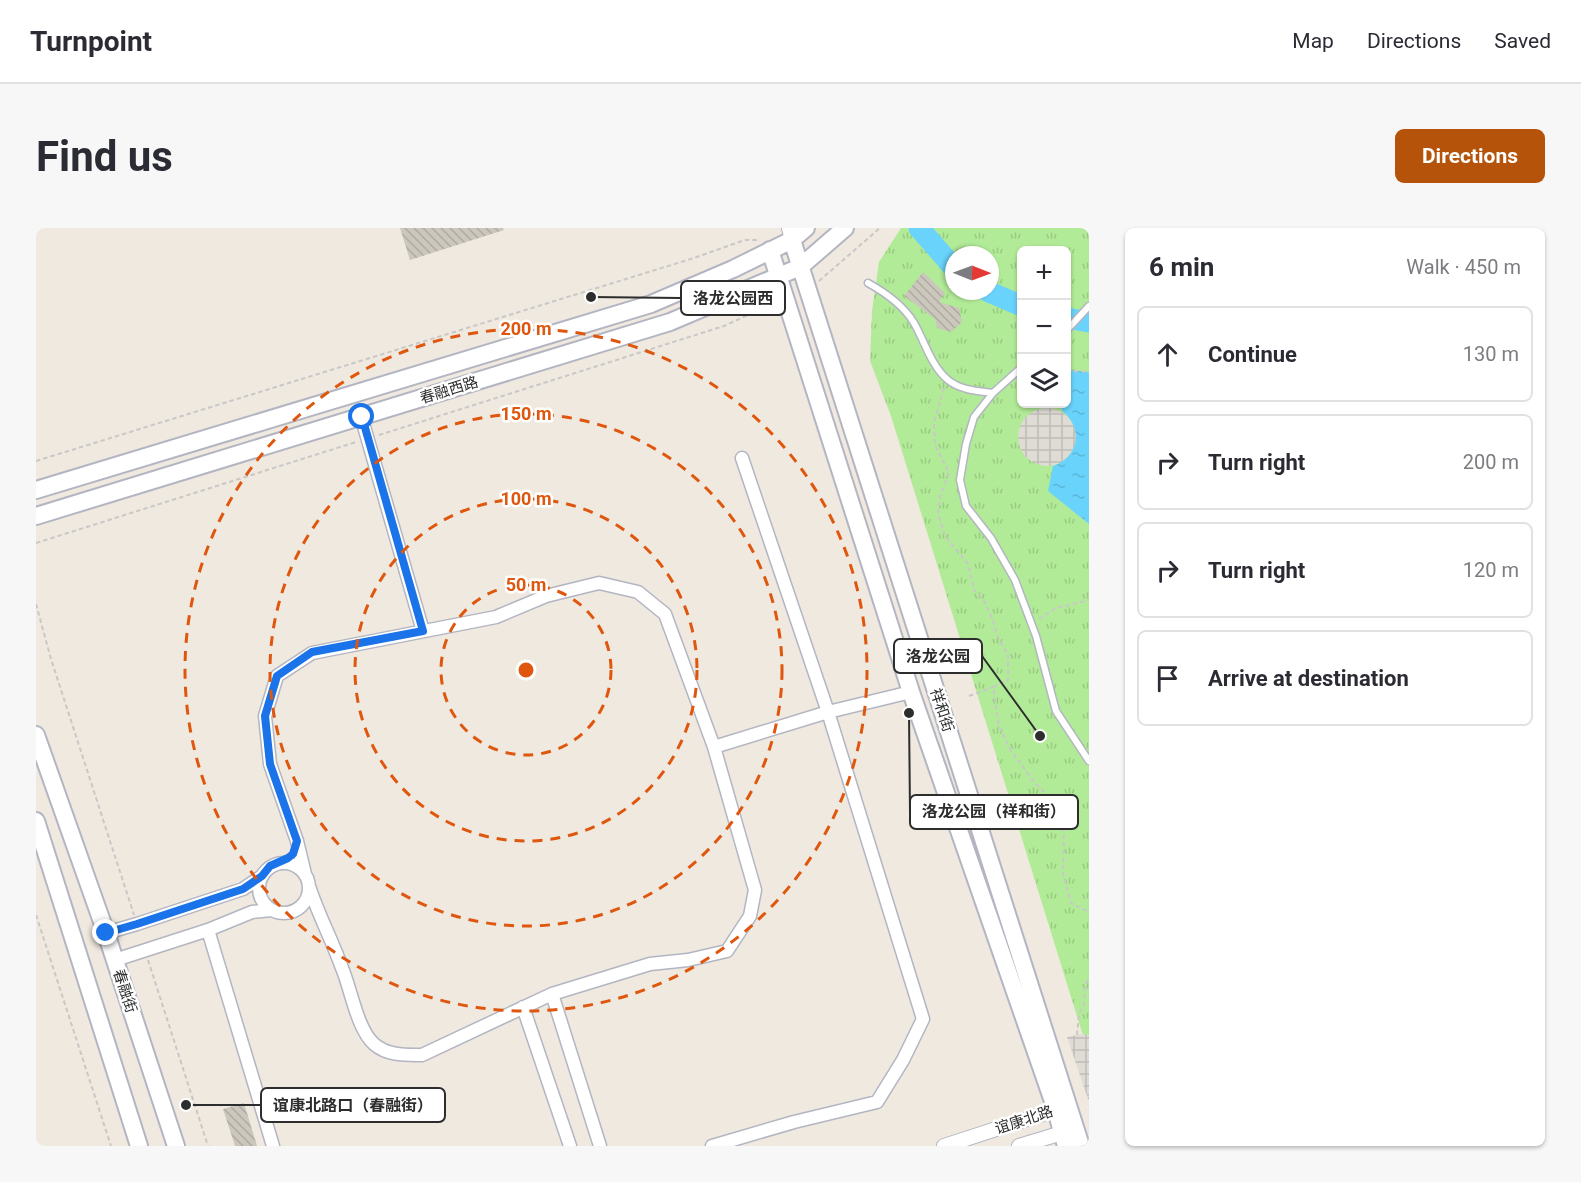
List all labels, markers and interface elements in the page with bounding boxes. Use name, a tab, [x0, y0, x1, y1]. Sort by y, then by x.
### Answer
text: Turnpoint	[30, 25, 152, 58]
text: Map	[1292, 29, 1334, 53]
text: Directions	[1367, 29, 1461, 53]
text: Saved	[1494, 29, 1551, 53]
button: Directions	[1395, 129, 1545, 183]
text: Find us	[36, 132, 173, 181]
north arrow	[945, 246, 999, 300]
map controls	[1017, 246, 1071, 408]
button: +	[1017, 246, 1071, 300]
text: 6 min	[1149, 252, 1214, 282]
text: Walk · 450 m	[1406, 255, 1521, 279]
callout: 洛龙公园西	[681, 281, 785, 315]
text: 洛龙公园西	[693, 289, 773, 308]
button: −	[1017, 300, 1071, 354]
text: 200 m	[500, 318, 552, 339]
icon: ahead	[1151, 338, 1184, 371]
text: Continue	[1208, 342, 1297, 367]
text: 130 m	[1463, 342, 1519, 366]
button: layers	[1017, 354, 1071, 408]
street label: 春融西路	[418, 373, 480, 407]
route start	[348, 403, 374, 429]
text: 150 m	[500, 403, 552, 424]
icon: right	[1151, 446, 1184, 479]
text: Turn right	[1208, 450, 1305, 475]
text: 200 m	[1463, 450, 1519, 474]
text: 100 m	[500, 488, 552, 509]
icon: right	[1151, 554, 1184, 587]
text: Turn right	[1208, 558, 1305, 583]
text: 120 m	[1463, 558, 1519, 582]
text: 50 m	[506, 574, 546, 595]
callout: 洛龙公园	[894, 639, 982, 673]
text: 洛龙公园	[906, 647, 970, 666]
centre of rings	[516, 660, 536, 680]
icon: arrive	[1151, 662, 1184, 695]
text: Arrive at destination	[1208, 666, 1409, 691]
street label: 祥和街	[926, 686, 958, 734]
callout: 洛龙公园（祥和街）	[910, 795, 1078, 829]
text: 洛龙公园（祥和街）	[922, 802, 1066, 821]
route end	[92, 919, 118, 945]
street label: 春融街	[109, 967, 141, 1015]
callout: 谊康北路口（春融街）	[261, 1088, 445, 1122]
text: 谊康北路口（春融街）	[273, 1096, 433, 1115]
street label: 谊康北路	[993, 1102, 1055, 1138]

